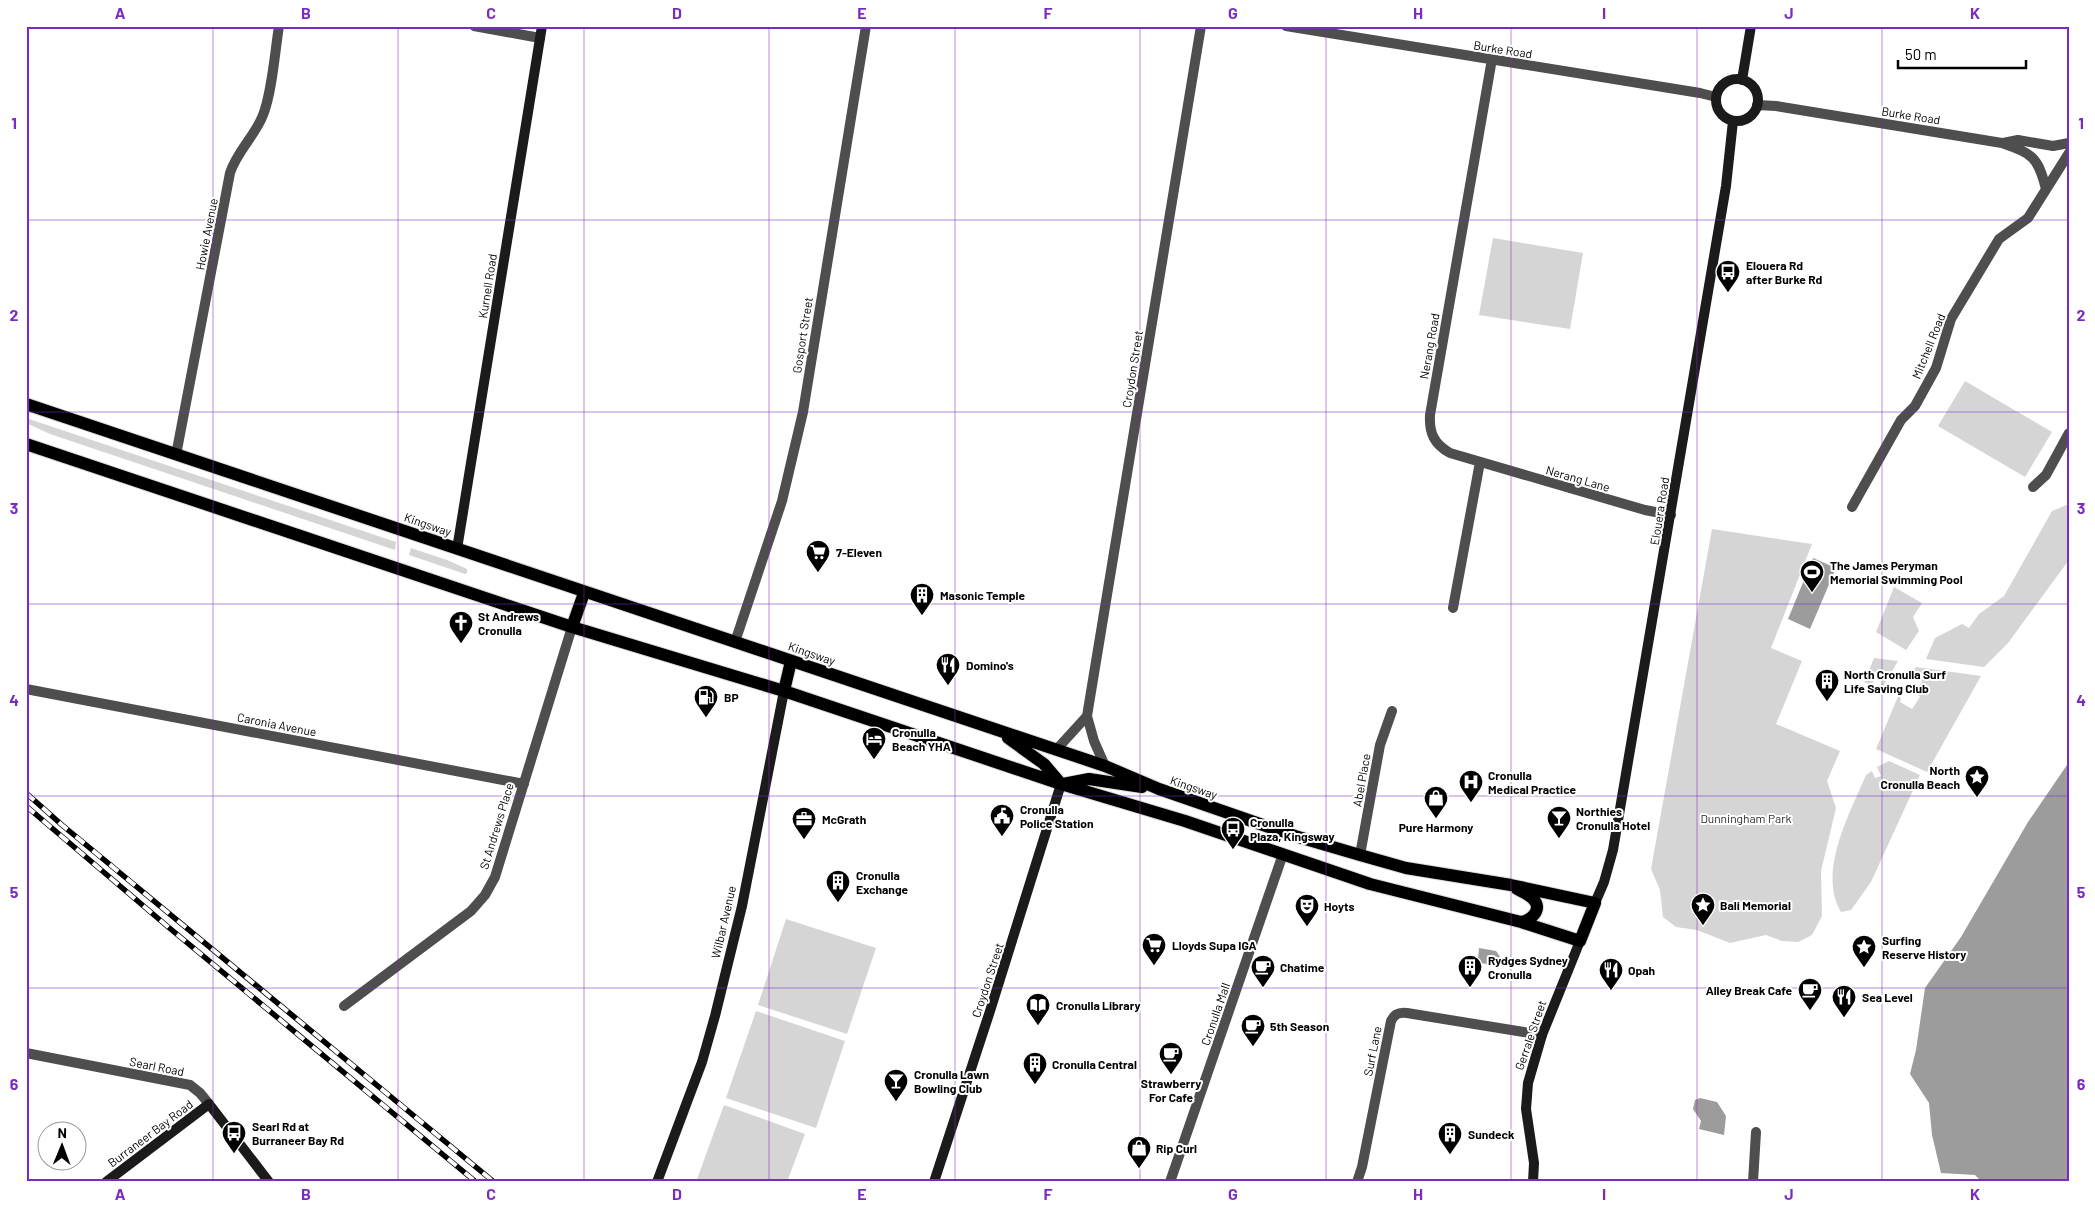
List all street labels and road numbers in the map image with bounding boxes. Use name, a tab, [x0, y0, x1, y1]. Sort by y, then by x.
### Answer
street label: Burke Road	[1473, 37, 1533, 61]
street label: Burke Road	[1881, 103, 1941, 127]
street label: Howie Avenue	[192, 197, 220, 271]
street label: Kurnell Road	[475, 253, 499, 319]
street label: Gosport Street	[789, 296, 815, 374]
street label: Mitchell Road	[1909, 311, 1947, 381]
street label: Nerang Road	[1416, 312, 1442, 380]
street label: Croydon Street	[1119, 329, 1145, 409]
street label: Nerang Lane	[1544, 462, 1612, 494]
street label: Elouera Road	[1647, 476, 1671, 546]
street label: Kingsway	[403, 509, 454, 539]
street label: Kingsway	[787, 638, 838, 668]
street label: Caronia Avenue	[236, 709, 318, 739]
street label: Abel Place	[1349, 752, 1373, 808]
street label: Kingsway	[1169, 772, 1220, 802]
street label: St Andrews Place	[476, 781, 516, 871]
street label: Wilbar Avenue	[708, 884, 738, 960]
street label: Croydon Street	[968, 941, 1006, 1019]
street label: Cronulla Mall	[1198, 981, 1232, 1047]
street label: Gerrale Street	[1512, 998, 1548, 1072]
street label: Surf Lane	[1360, 1025, 1384, 1077]
street label: Searl Road	[128, 1054, 186, 1078]
street label: Burraneer Bay Road	[105, 1097, 195, 1169]

